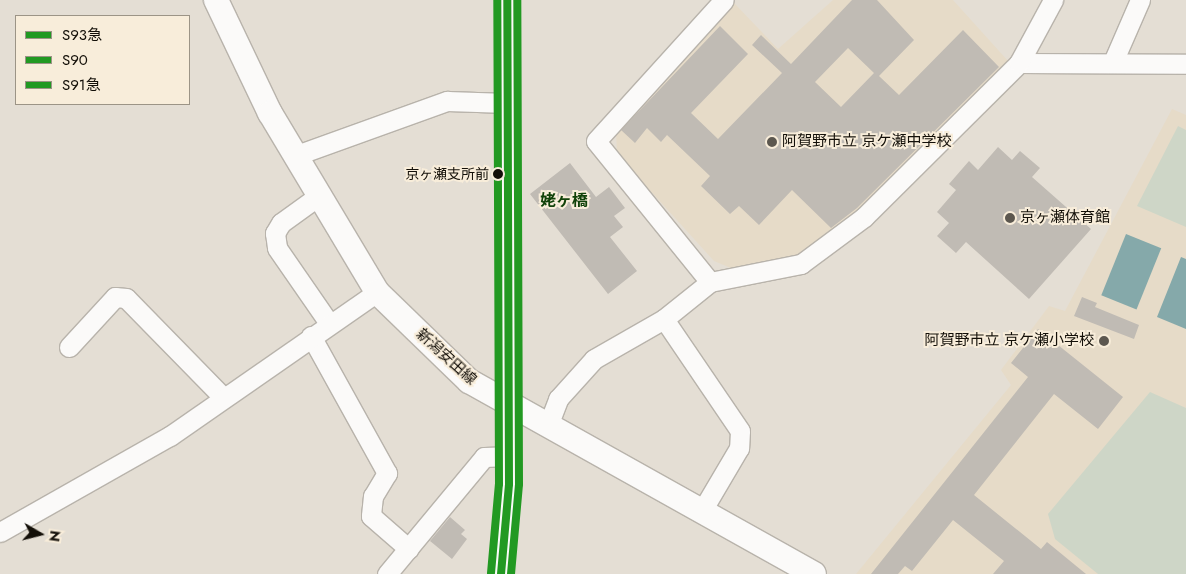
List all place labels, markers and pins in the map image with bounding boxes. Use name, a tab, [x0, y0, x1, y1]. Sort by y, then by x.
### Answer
place label: 阿賀野市立 京ケ瀬中学校	[782, 133, 951, 151]
marker: 阿賀野市立 京ケ瀬中学校	[766, 136, 778, 148]
place label: 京ヶ瀬支所前	[405, 166, 489, 182]
marker: 京ヶ瀬支所前	[493, 169, 503, 179]
place label: 京ヶ瀬体育館	[1020, 209, 1110, 227]
marker: 京ヶ瀬体育館	[1004, 212, 1016, 224]
place label: 阿賀野市立 京ケ瀬小学校	[925, 332, 1094, 350]
marker: 阿賀野市立 京ケ瀬小学校	[1098, 335, 1110, 347]

